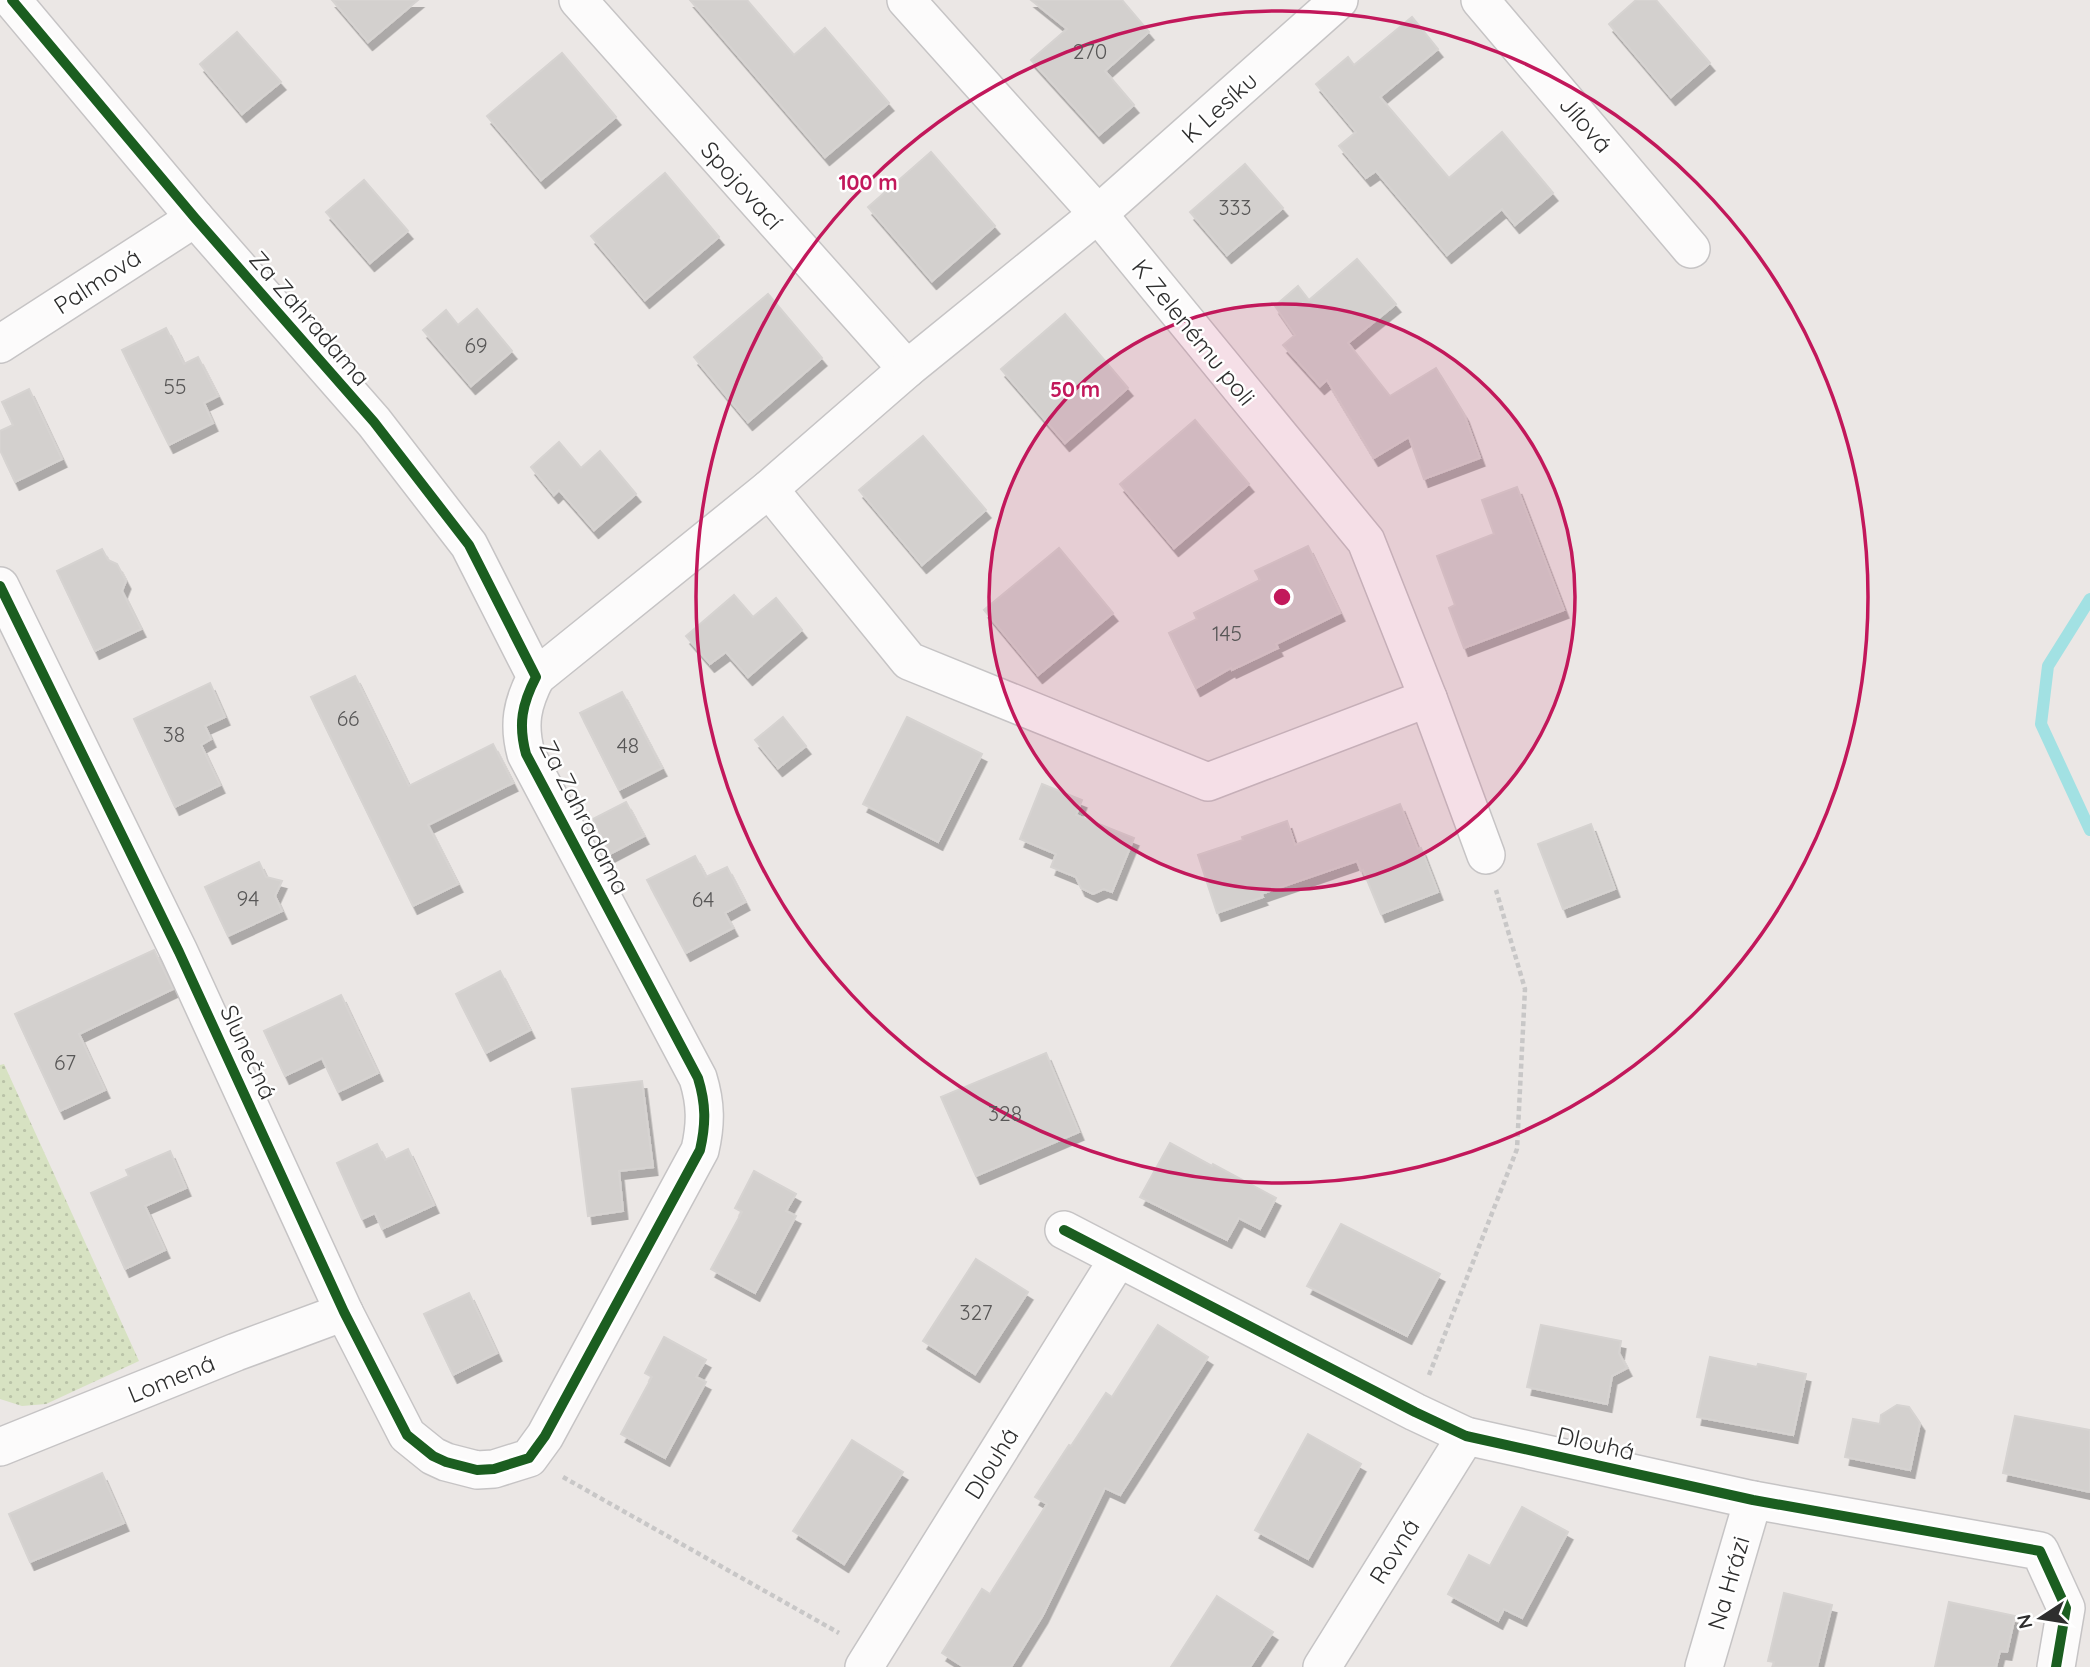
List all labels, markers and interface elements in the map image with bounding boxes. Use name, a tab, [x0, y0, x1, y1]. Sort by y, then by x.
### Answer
house number: 270	[1073, 38, 1107, 64]
street label: K Lesíku	[1175, 65, 1263, 149]
street label: Jílová	[1553, 89, 1619, 159]
street label: Spojovací	[695, 135, 790, 236]
text: 100 m	[838, 169, 898, 195]
house number: 333	[1218, 194, 1252, 220]
street label: Palmová	[48, 242, 146, 320]
street label: Za Zahradama	[243, 244, 377, 392]
street label: K Zelenému poli	[1126, 253, 1262, 411]
house number: 69	[464, 332, 488, 358]
house number: 55	[164, 373, 186, 399]
text: 50 m	[1050, 376, 1100, 402]
centre of rings	[1270, 585, 1294, 609]
house number: 145	[1212, 620, 1242, 646]
house number: 66	[337, 705, 359, 731]
house number: 38	[163, 721, 185, 747]
house number: 48	[617, 732, 639, 758]
street label: Za Zahradama	[533, 735, 637, 899]
house number: 94	[237, 885, 259, 911]
house number: 64	[692, 886, 714, 912]
street label: Slunečná	[214, 1000, 284, 1104]
house number: 67	[54, 1049, 76, 1075]
house number: 328	[988, 1100, 1022, 1126]
house number: 327	[959, 1299, 993, 1325]
street label: Lomená	[123, 1347, 219, 1409]
street label: Dlouhá	[1554, 1420, 1638, 1466]
street label: Dlouhá	[957, 1422, 1025, 1504]
street label: Rovná	[1362, 1513, 1426, 1589]
street label: Na Hrázi	[1700, 1533, 1756, 1633]
north arrow	[2006, 1583, 2076, 1653]
text: N	[2011, 1612, 2038, 1631]

